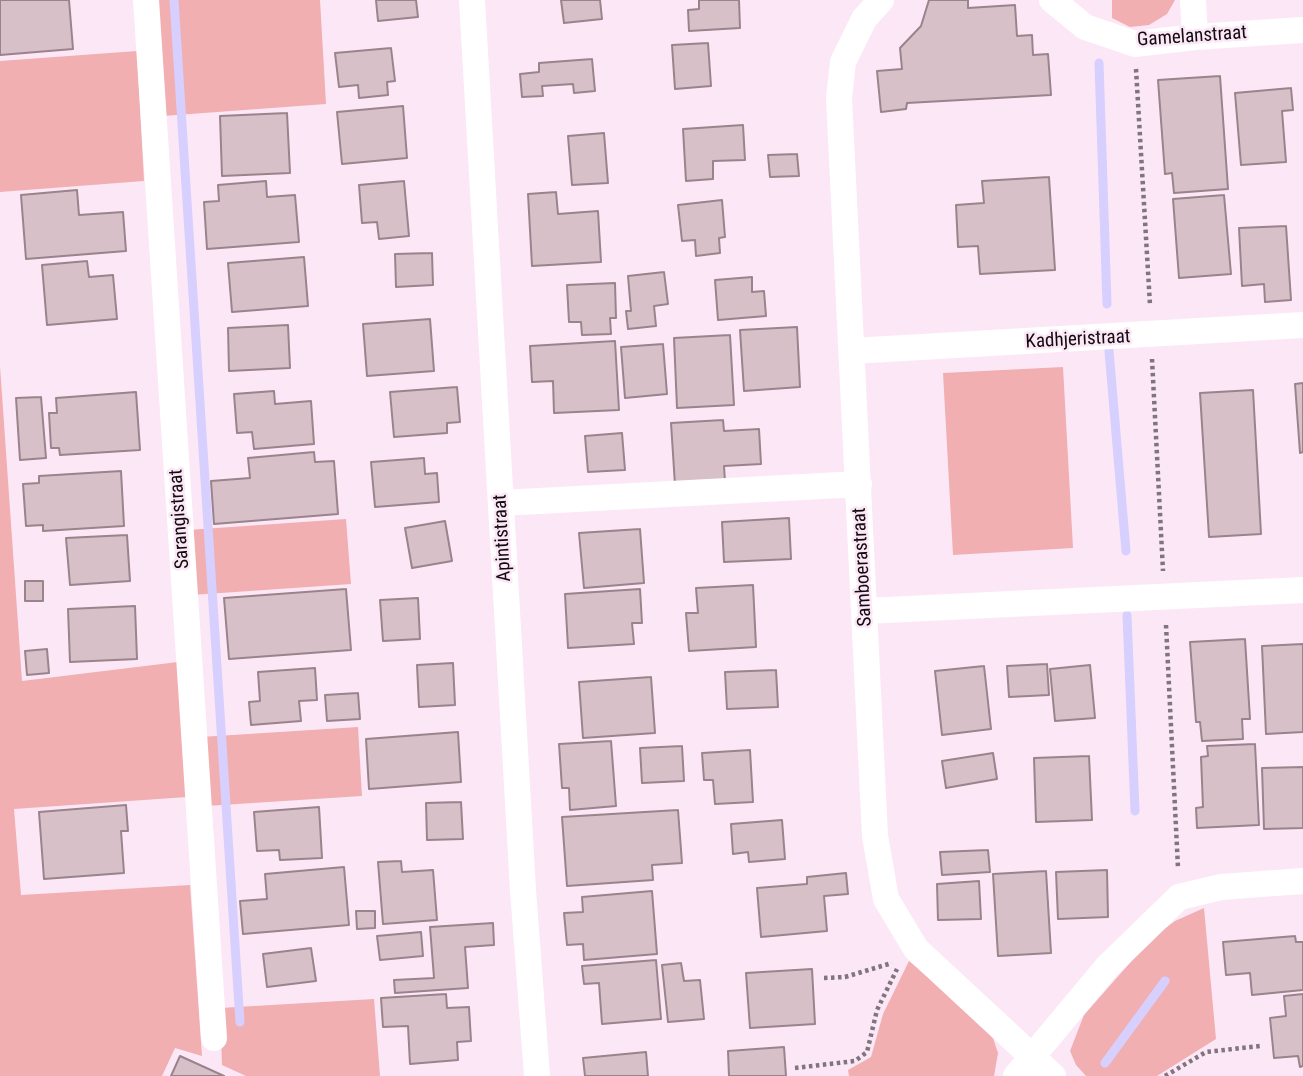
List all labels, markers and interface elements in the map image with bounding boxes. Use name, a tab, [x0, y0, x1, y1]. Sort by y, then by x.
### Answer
street label: Gamelanstraat	[1136, 22, 1248, 52]
street label: Kadhjeristraat	[1025, 326, 1131, 354]
street label: Sarangistraat	[165, 468, 195, 570]
street label: Apintistraat	[489, 494, 517, 582]
street label: Samboerastraat	[848, 507, 878, 627]

